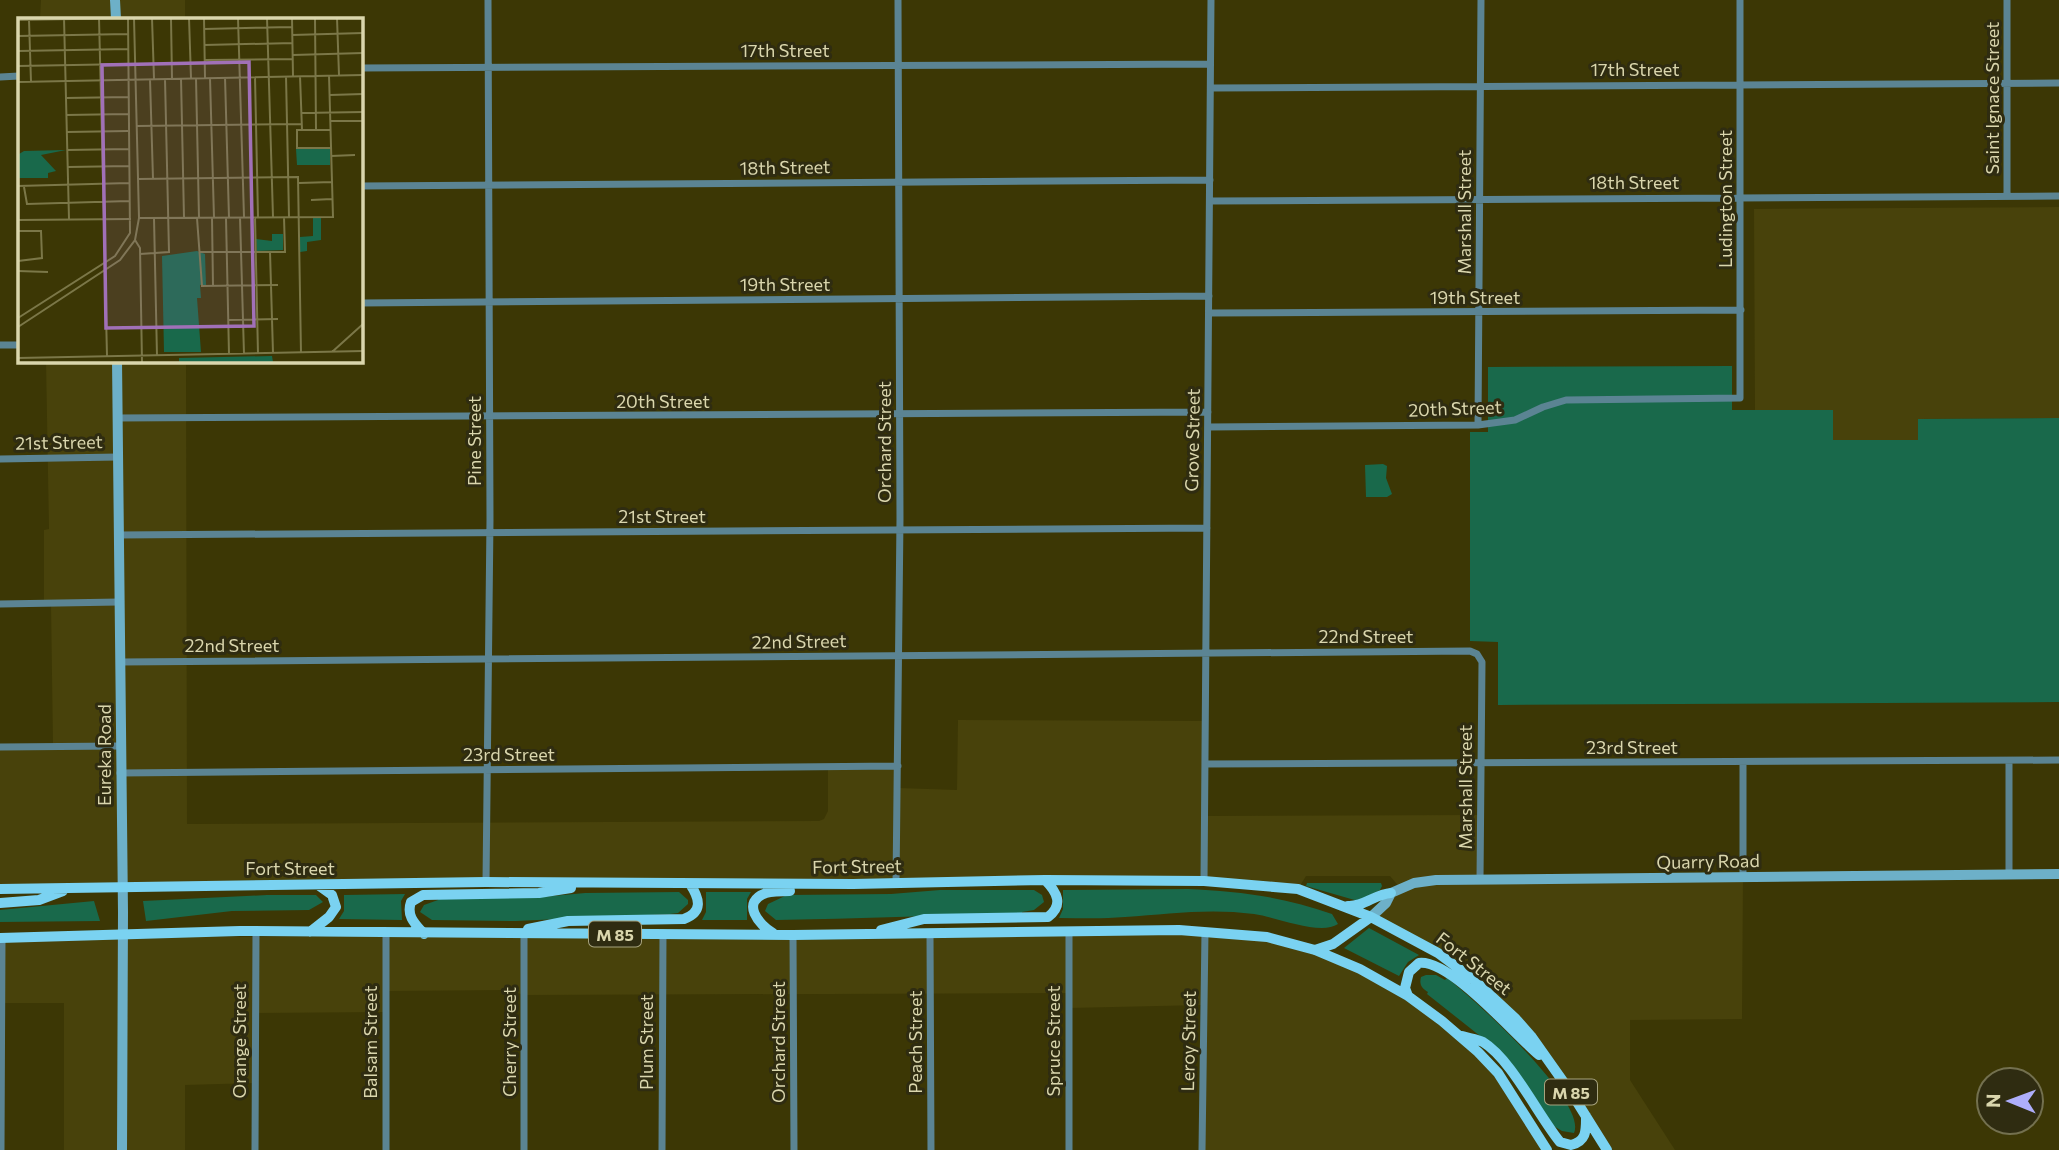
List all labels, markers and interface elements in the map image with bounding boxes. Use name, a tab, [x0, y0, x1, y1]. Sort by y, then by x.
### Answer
inset map	[18, 18, 362, 362]
street label: Saint Ignace Street	[1981, 22, 2003, 174]
street label: 17th Street	[740, 39, 830, 61]
street label: 17th Street	[1590, 58, 1680, 80]
street label: Ludington Street	[1714, 130, 1736, 268]
street label: Marshall Street	[1453, 150, 1475, 274]
street label: 18th Street	[739, 155, 831, 179]
street label: 18th Street	[1589, 171, 1679, 193]
street label: 19th Street	[740, 273, 830, 295]
street label: 19th Street	[1430, 286, 1520, 308]
street label: Orchard Street	[873, 381, 895, 503]
street label: Grove Street	[1180, 388, 1204, 492]
street label: 20th Street	[616, 390, 710, 412]
street label: 20th Street	[1408, 395, 1502, 421]
street label: Pine Street	[463, 396, 485, 486]
street label: 21st Street	[15, 430, 103, 454]
street label: 21st Street	[618, 505, 706, 527]
street label: 22nd Street	[1319, 625, 1414, 647]
street label: 22nd Street	[751, 629, 847, 653]
street label: 22nd Street	[185, 634, 280, 656]
street label: Eureka Road	[93, 704, 115, 806]
street label: Marshall Street	[1454, 725, 1476, 849]
street label: 23rd Street	[1586, 736, 1678, 758]
street label: 23rd Street	[463, 743, 555, 765]
street label: Quarry Road	[1656, 849, 1760, 873]
street label: Fort Street	[812, 854, 902, 878]
street label: Fort Street	[245, 857, 335, 879]
road number: M 85	[589, 922, 641, 946]
street label: Fort Street	[1432, 927, 1516, 999]
street label: Orchard Street	[767, 981, 789, 1103]
street label: Orange Street	[228, 984, 250, 1098]
street label: Balsam Street	[359, 985, 381, 1099]
street label: Spruce Street	[1042, 985, 1064, 1097]
street label: Cherry Street	[498, 987, 520, 1097]
street label: Peach Street	[904, 990, 926, 1094]
street label: Leroy Street	[1176, 990, 1200, 1092]
street label: Plum Street	[635, 994, 657, 1090]
north arrow	[1975, 1066, 2045, 1136]
road number: M 85	[1545, 1080, 1597, 1104]
text: N	[1981, 1093, 2004, 1108]

